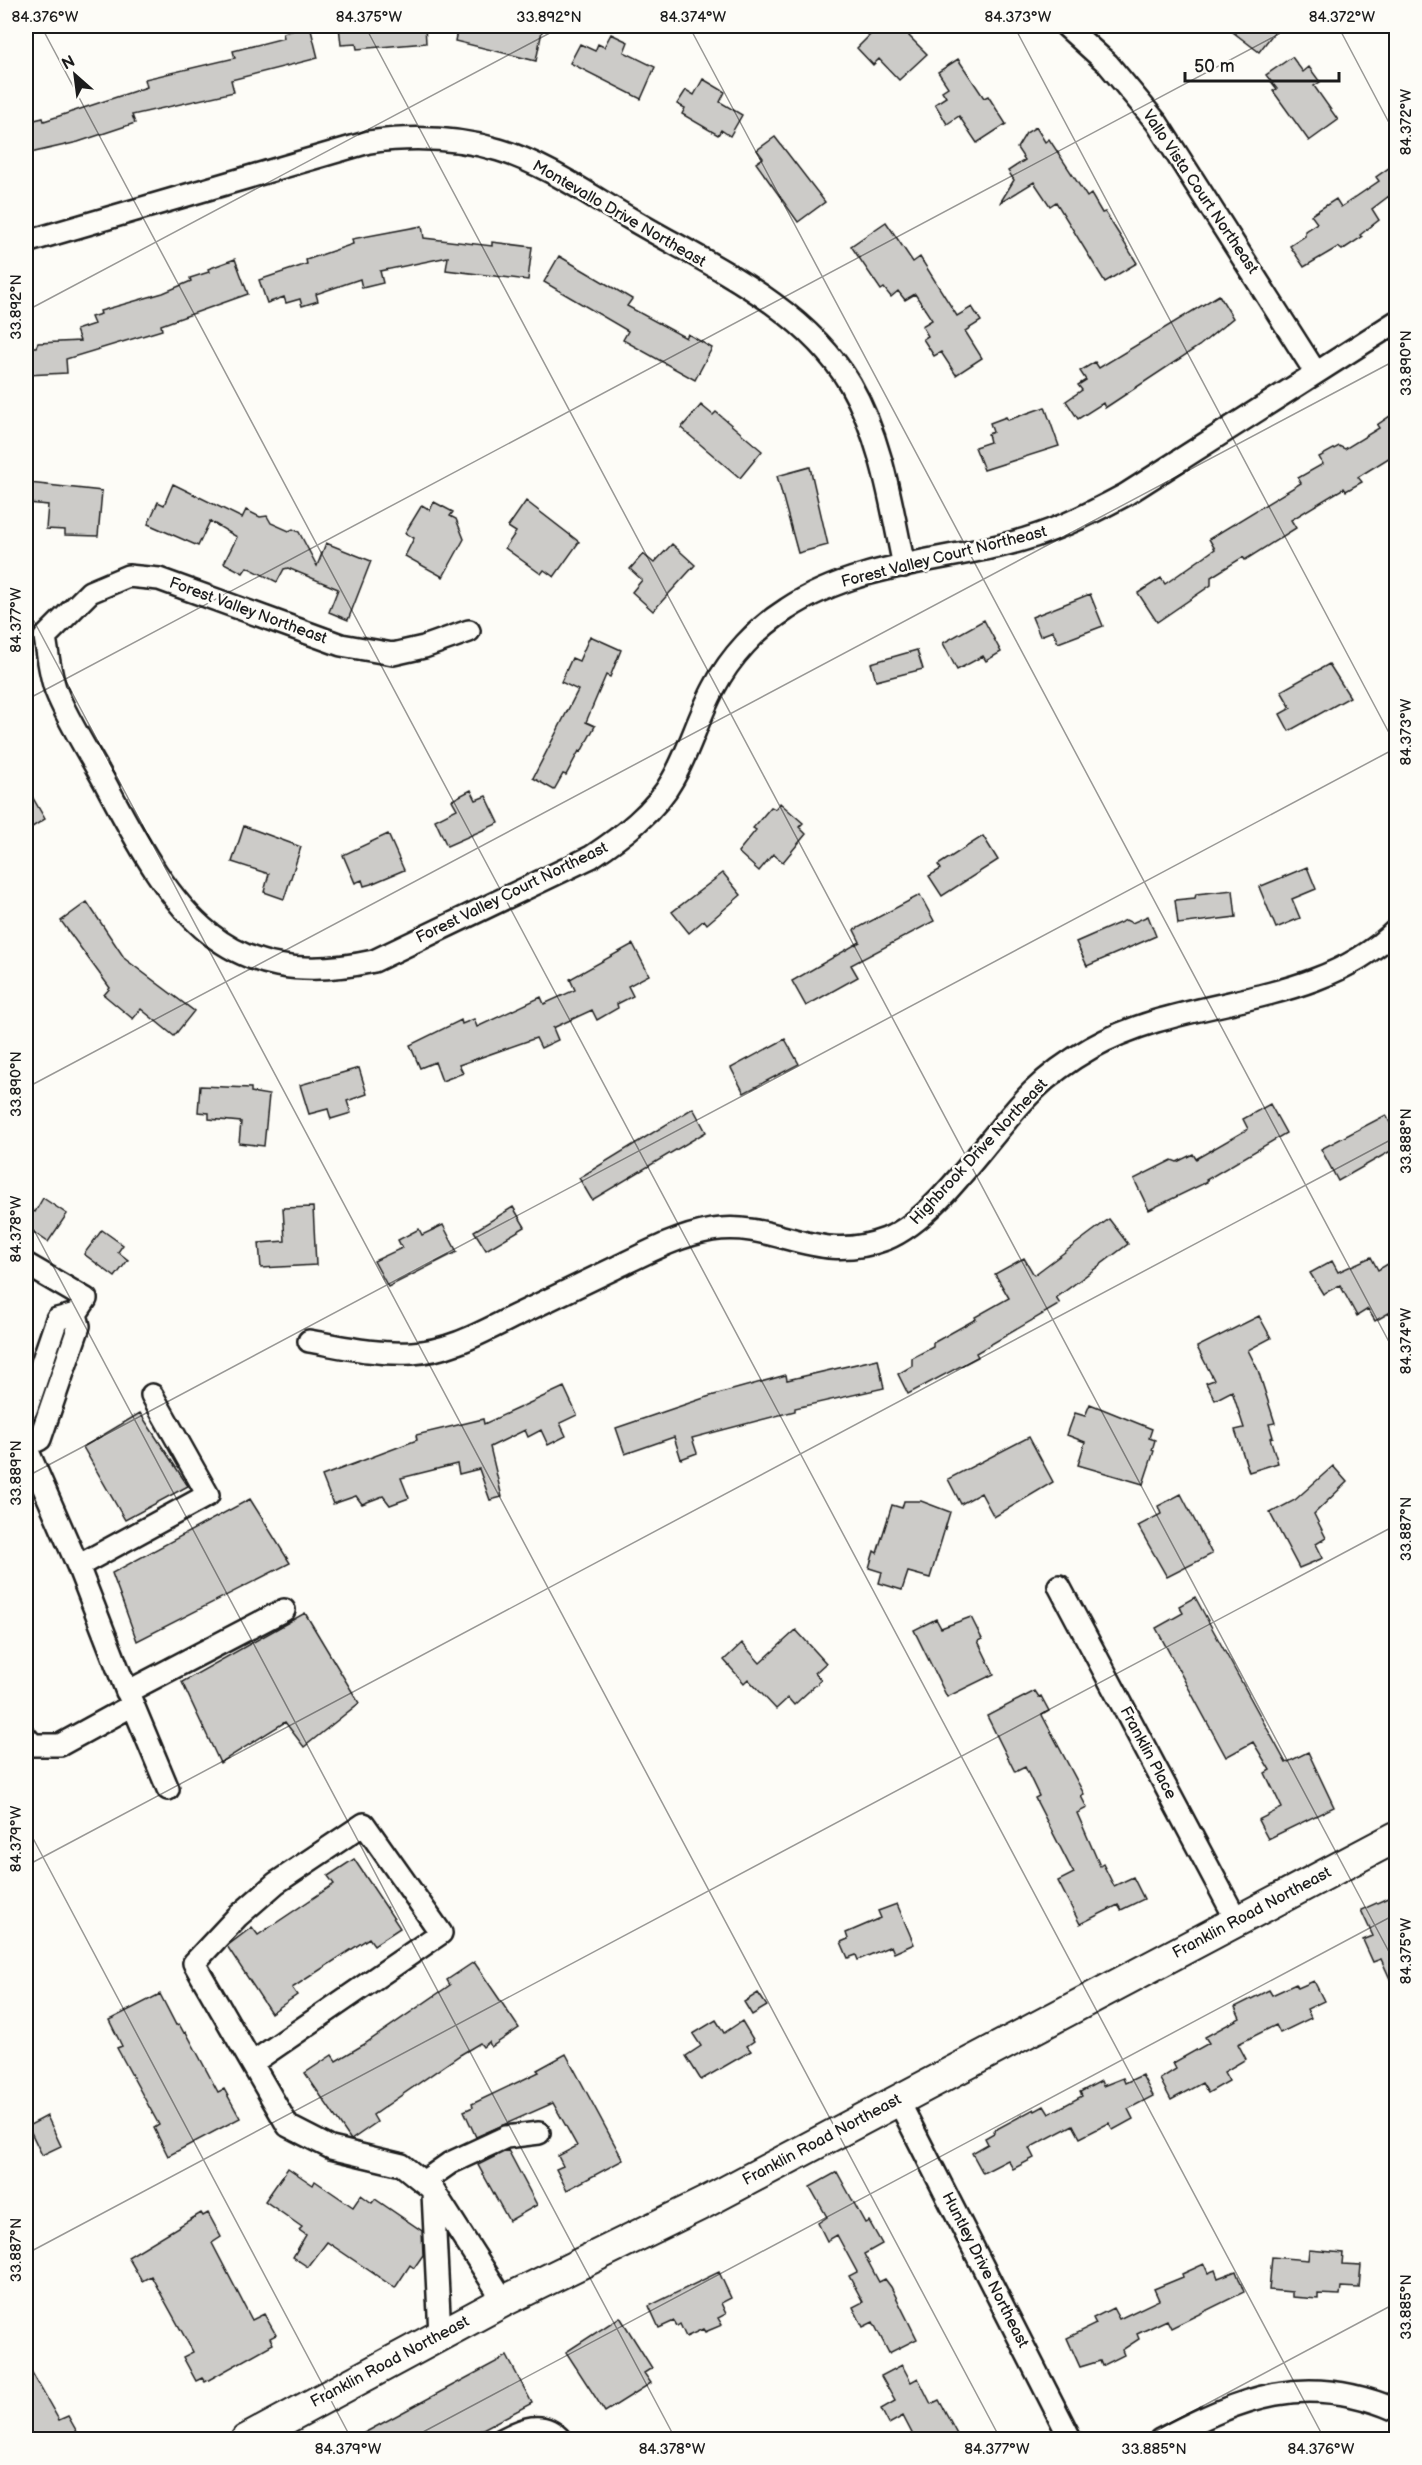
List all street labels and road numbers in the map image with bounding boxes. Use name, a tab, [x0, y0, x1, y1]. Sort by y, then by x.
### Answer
street label: Vallo Vista Court Northeast	[1138, 106, 1262, 278]
street label: Montevallo Drive Northeast	[529, 157, 709, 271]
street label: Forest Valley Court Northeast	[839, 522, 1049, 592]
street label: Forest Valley Northeast	[167, 574, 330, 648]
street label: Forest Valley Court Northeast	[413, 838, 611, 948]
street label: Highbrook Drive Northeast	[906, 1075, 1052, 1229]
street label: Franklin Place	[1116, 1703, 1181, 1803]
street label: Franklin Road Northeast	[1169, 1863, 1335, 1963]
street label: Franklin Road Northeast	[739, 2090, 905, 2190]
street label: Huntley Drive Northeast	[937, 2189, 1033, 2351]
street label: Franklin Road Northeast	[307, 2312, 473, 2412]

